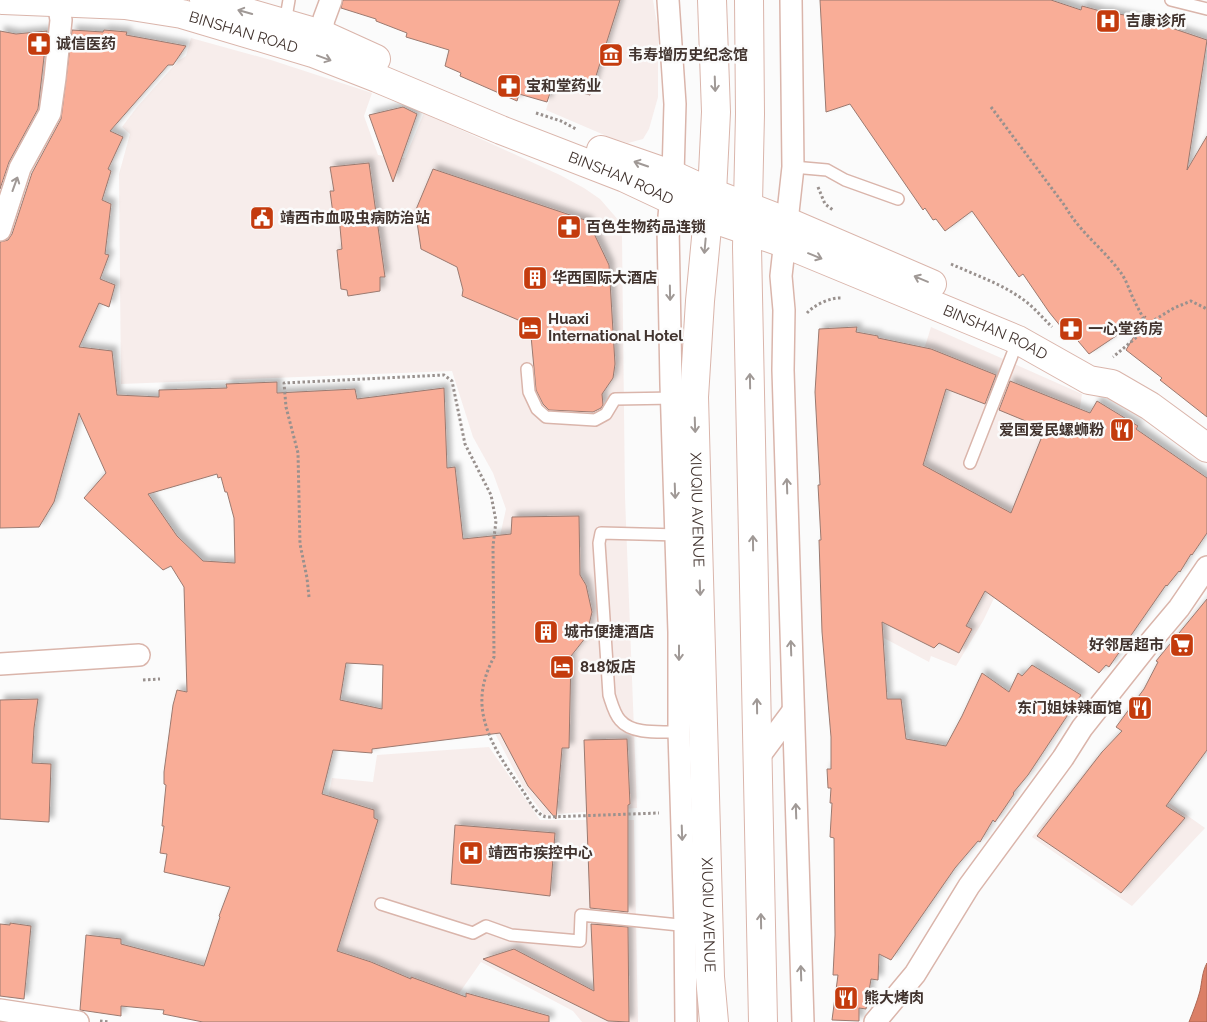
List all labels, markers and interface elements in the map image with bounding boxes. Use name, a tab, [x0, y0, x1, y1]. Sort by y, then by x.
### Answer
one-way arrow	[237, 6, 253, 16]
street label: BINSHAN ROAD	[187, 8, 300, 57]
hospital icon: 吉康诊所	[1095, 8, 1121, 34]
place label: 吉康诊所	[1126, 12, 1186, 30]
pharmacy icon: 诚信医药	[26, 31, 52, 57]
place label: 诚信医药	[56, 35, 116, 53]
museum icon: 韦寿增历史纪念馆	[598, 42, 624, 68]
place label: 韦寿增历史纪念馆	[628, 46, 748, 64]
one-way arrow	[316, 54, 331, 63]
pharmacy icon: 宝和堂药业	[496, 73, 522, 99]
one-way arrow	[710, 75, 719, 91]
place label: 宝和堂药业	[526, 77, 601, 95]
street label: BINSHAN ROAD	[566, 148, 677, 209]
one-way arrow	[634, 159, 649, 168]
one-way arrow	[11, 176, 20, 192]
public building icon: 靖西市血吸虫病防治站	[249, 205, 275, 231]
place label: 靖西市血吸虫病防治站	[280, 209, 430, 227]
pharmacy icon: 百色生物药品连锁	[556, 214, 582, 240]
place label: 百色生物药品连锁	[586, 218, 706, 236]
one-way arrow	[700, 237, 710, 253]
one-way arrow	[807, 252, 822, 262]
building icon: 华西国际大酒店	[522, 265, 548, 291]
place label: 华西国际大酒店	[552, 269, 657, 287]
one-way arrow	[914, 274, 929, 284]
one-way arrow	[665, 285, 675, 301]
street label: BINSHAN ROAD	[940, 301, 1051, 364]
place label: Huaxi International Hotel	[548, 310, 683, 345]
hotel icon: Huaxi International Hotel	[517, 315, 543, 341]
pharmacy icon: 一心堂药房	[1058, 316, 1084, 342]
place label: 一心堂药房	[1088, 320, 1163, 338]
one-way arrow	[745, 373, 755, 390]
one-way arrow	[690, 416, 700, 433]
restaurant icon: 爱国爱民螺蛳粉	[1109, 417, 1135, 443]
place label: 爱国爱民螺蛳粉	[999, 421, 1105, 439]
street label: XIUQIU AVENUE	[687, 452, 708, 568]
one-way arrow	[782, 478, 791, 494]
one-way arrow	[671, 482, 680, 498]
one-way arrow	[749, 536, 758, 552]
one-way arrow	[695, 579, 704, 595]
building icon: 城市便捷酒店	[533, 619, 559, 645]
place label: 城市便捷酒店	[564, 623, 654, 641]
supermarket icon: 好邻居超市	[1169, 632, 1195, 658]
place label: 好邻居超市	[1089, 636, 1164, 654]
one-way arrow	[787, 641, 796, 657]
one-way arrow	[674, 644, 684, 661]
hotel icon: 818饭店	[549, 654, 575, 680]
place label: 818饭店	[580, 658, 636, 676]
restaurant icon: 东门姐妹辣面馆	[1127, 695, 1153, 721]
one-way arrow	[752, 698, 761, 714]
place label: 东门姐妹辣面馆	[1017, 699, 1122, 717]
one-way arrow	[792, 803, 801, 819]
one-way arrow	[677, 824, 687, 841]
hospital icon: 靖西市疾控中心	[458, 840, 484, 866]
place label: 靖西市疾控中心	[488, 844, 593, 862]
street label: XIUQIU AVENUE	[698, 857, 719, 972]
one-way arrow	[756, 913, 766, 930]
one-way arrow	[797, 966, 806, 982]
restaurant icon: 熊大烤肉	[833, 985, 859, 1011]
place label: 熊大烤肉	[864, 989, 924, 1007]

